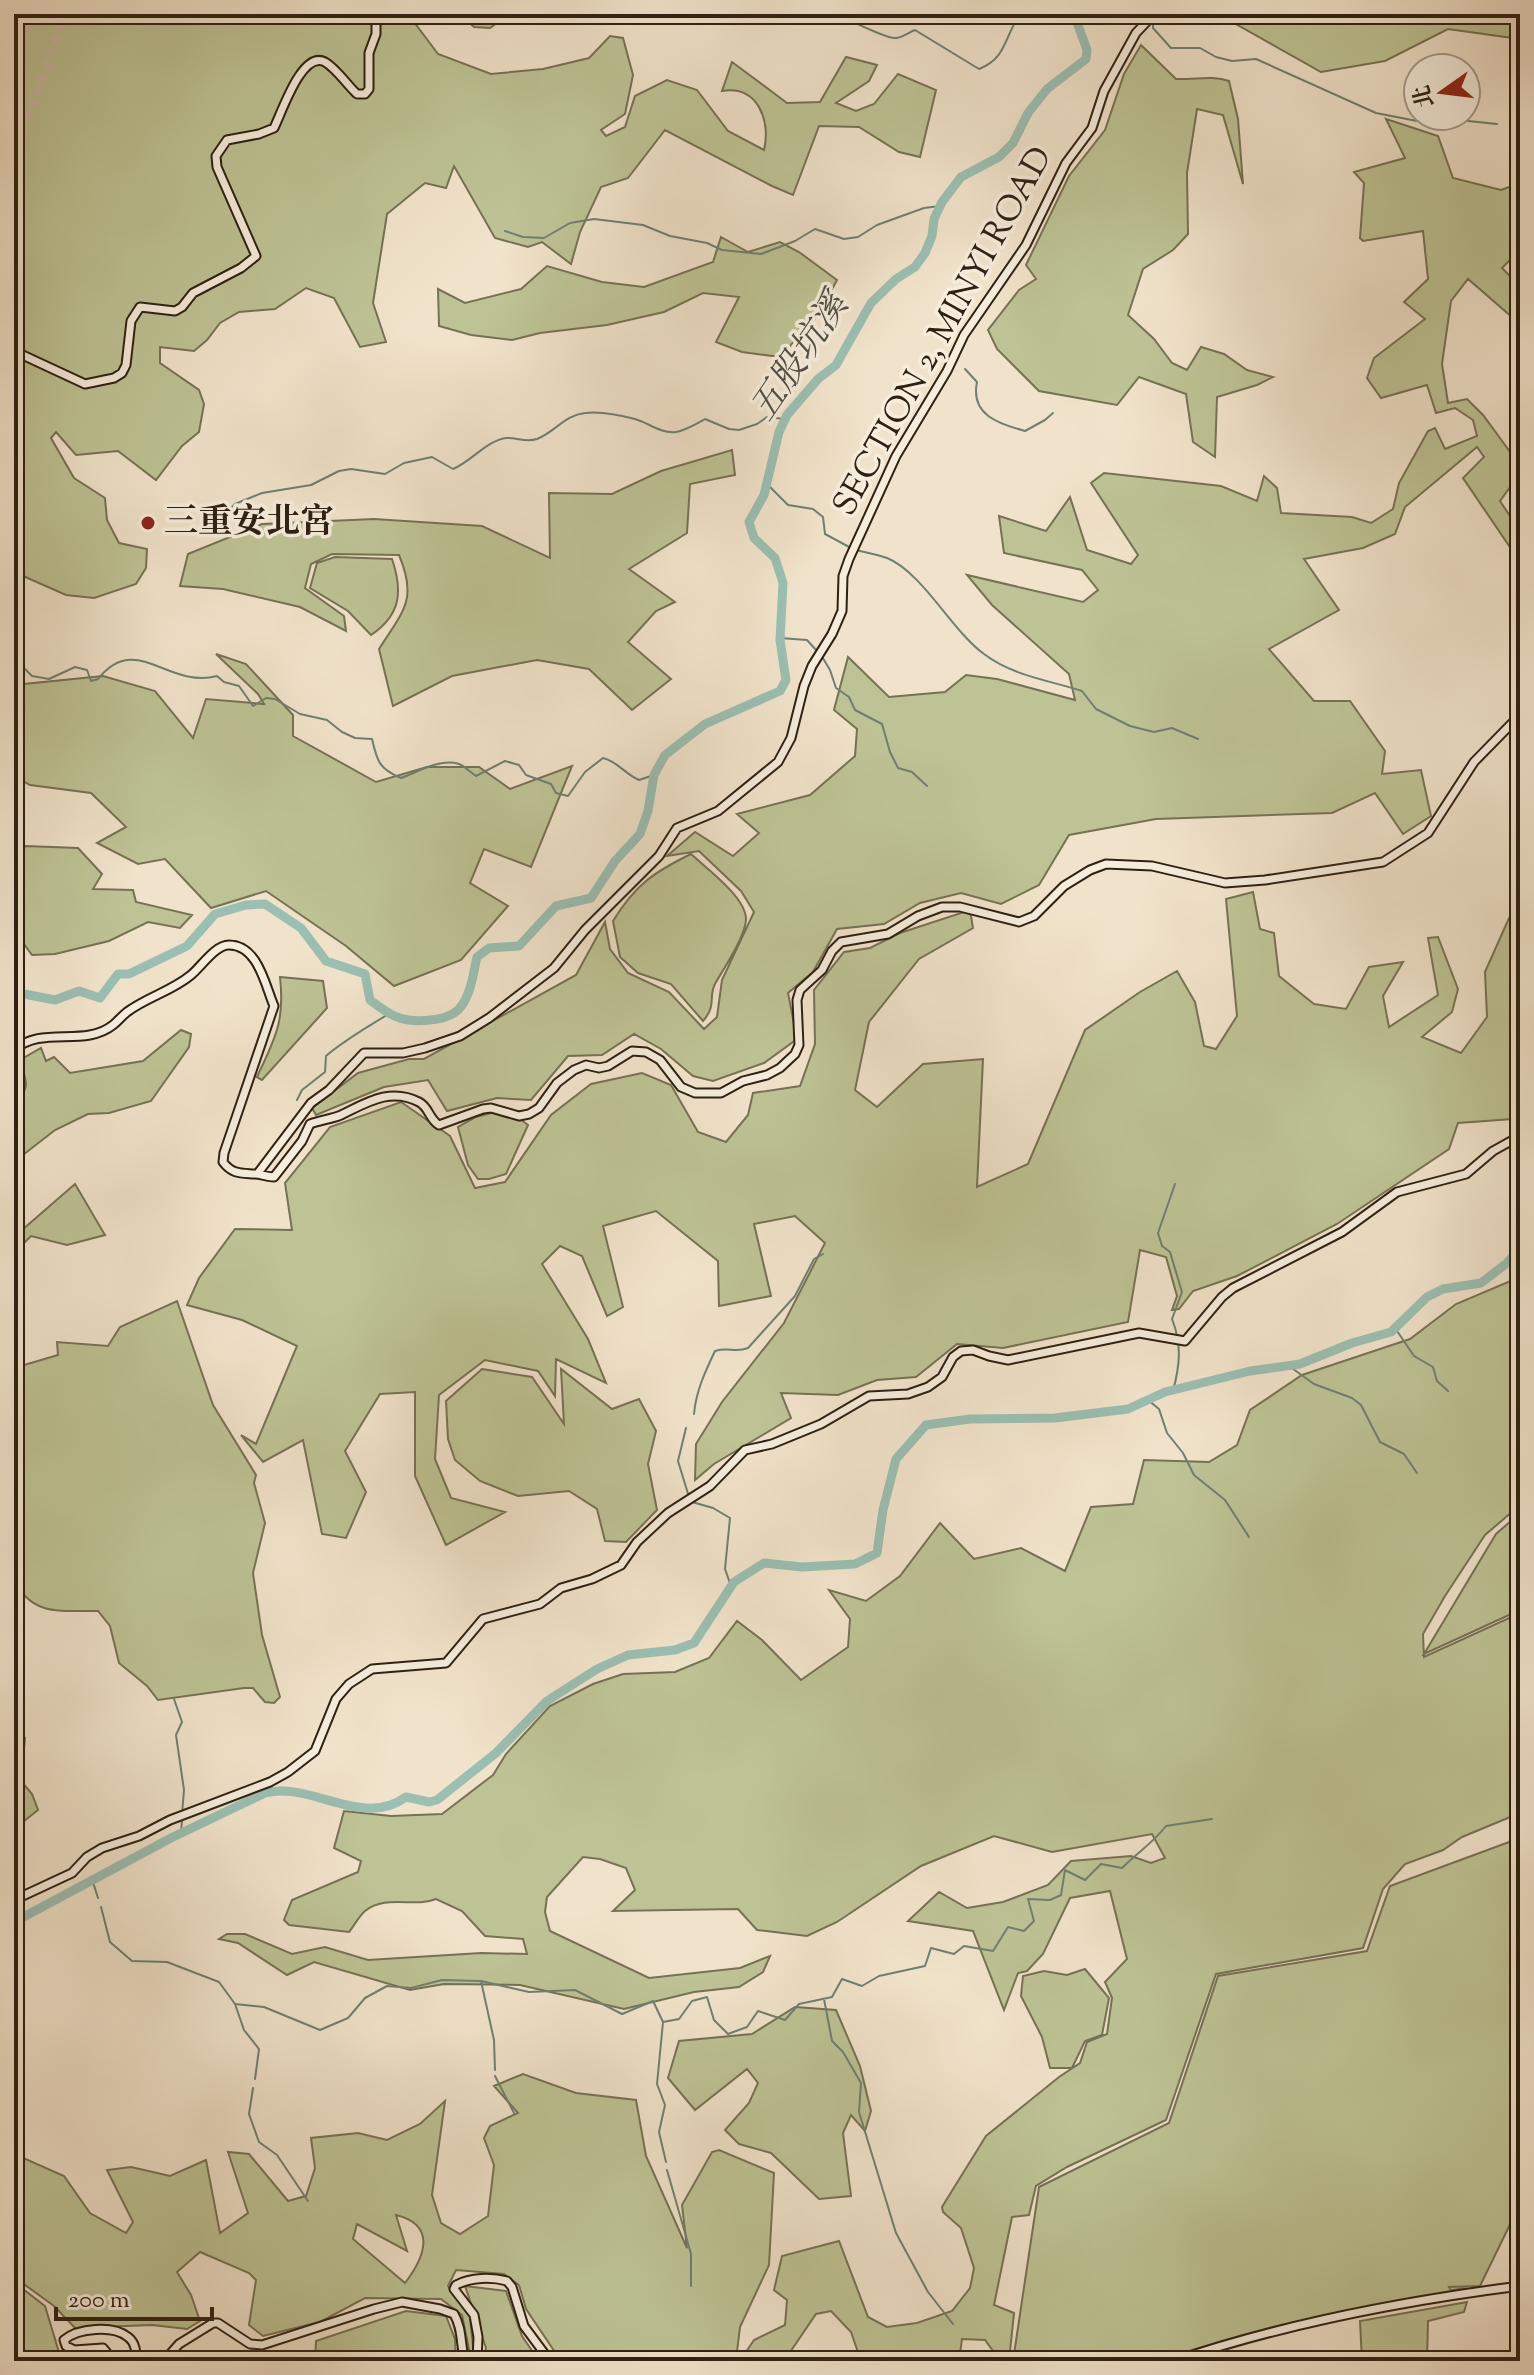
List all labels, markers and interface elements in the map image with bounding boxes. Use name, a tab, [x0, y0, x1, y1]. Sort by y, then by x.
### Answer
north arrow	[1402, 52, 1482, 132]
text: 北	[1407, 82, 1444, 111]
street label: SECTION 2, MINYI ROAD	[822, 139, 1066, 525]
water label: 五股坑溪	[739, 280, 865, 432]
place label: 三重安北宮	[164, 499, 334, 548]
marker: 三重安北宮	[139, 514, 157, 532]
scale bar	[56, 2271, 212, 2321]
text: 200 m	[68, 2284, 130, 2318]

